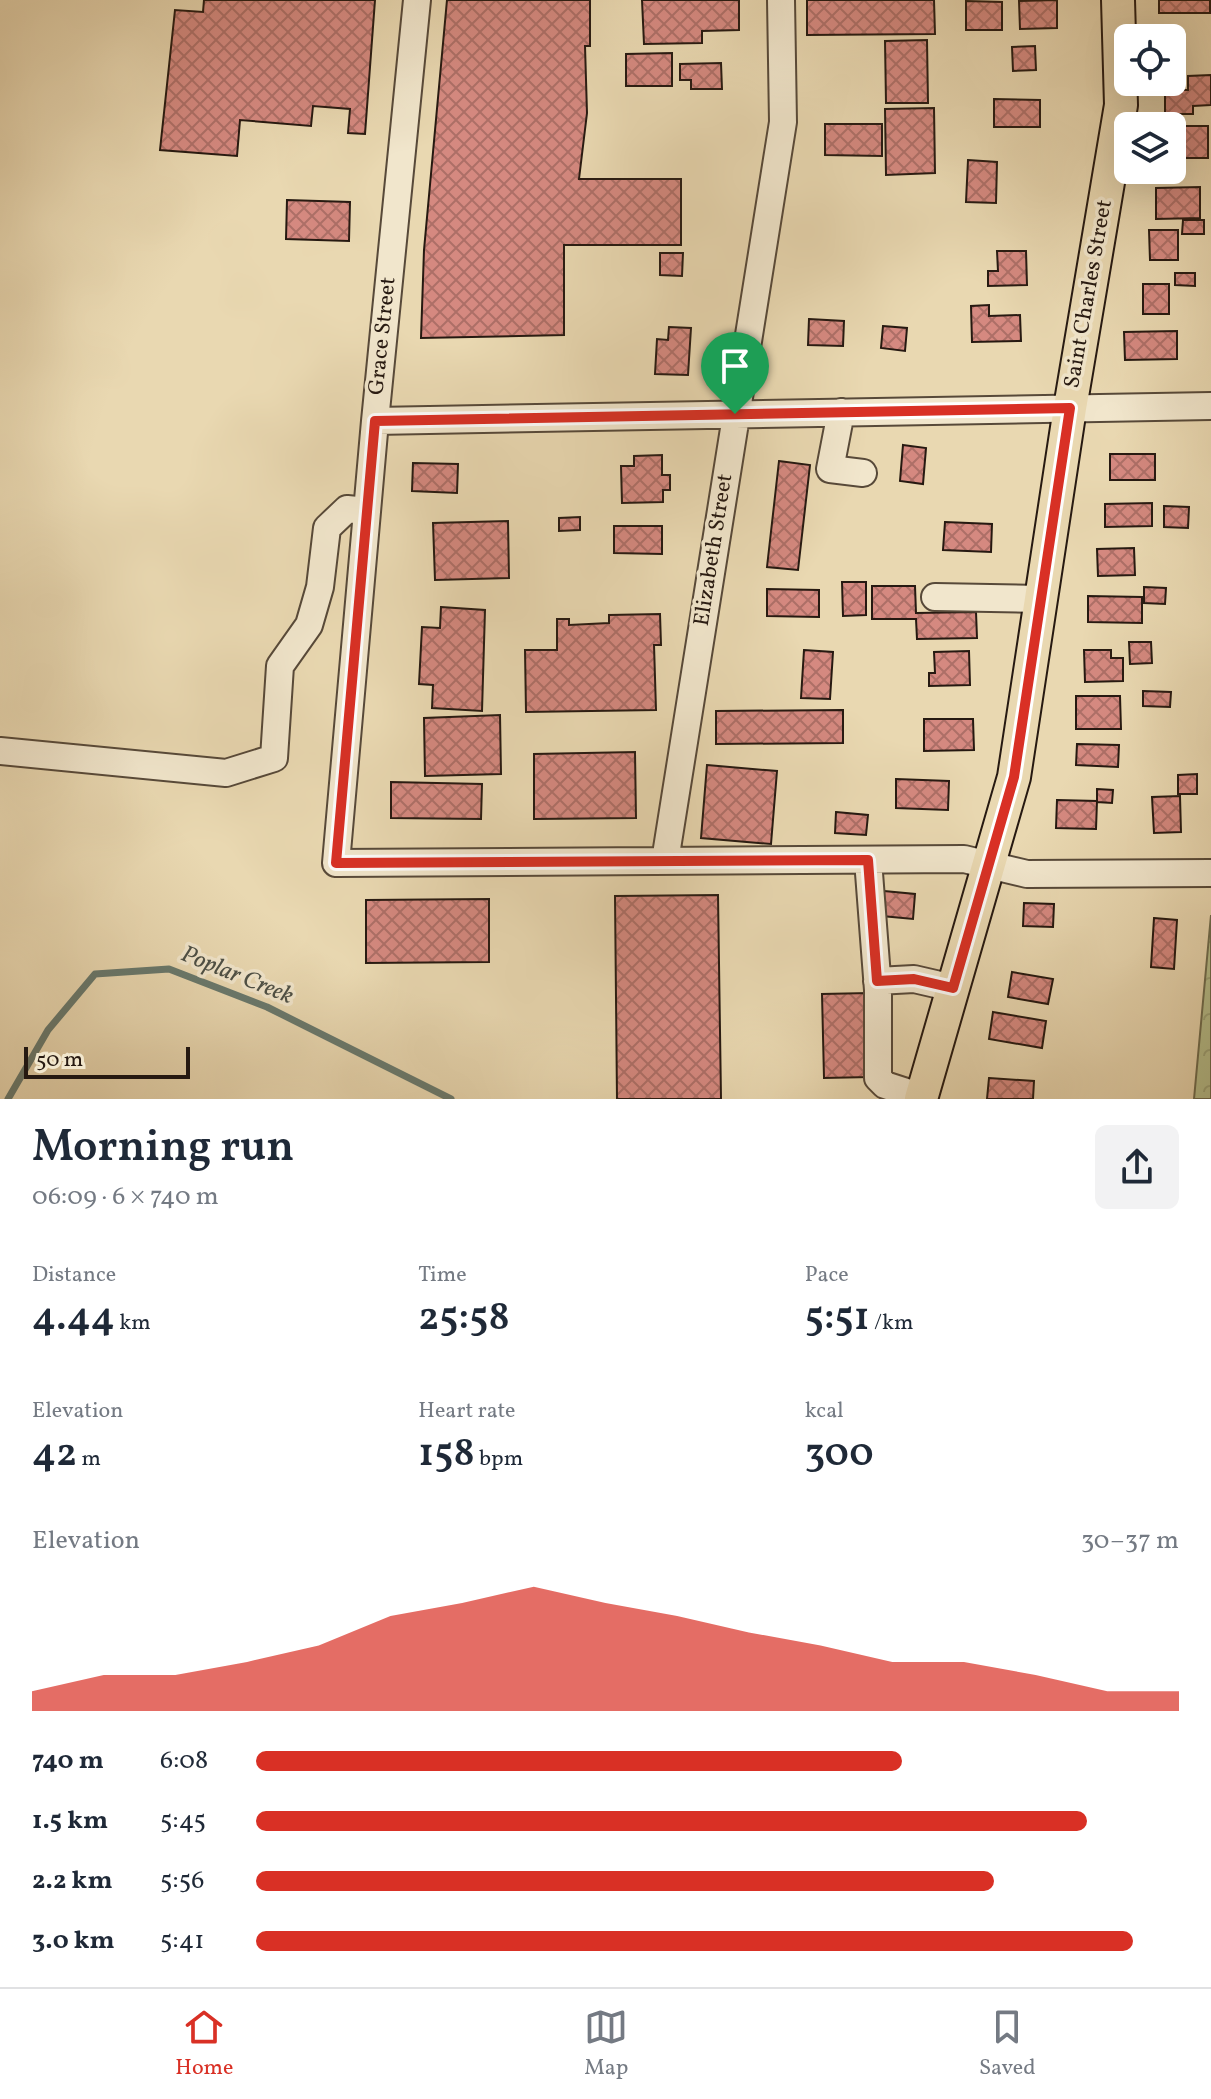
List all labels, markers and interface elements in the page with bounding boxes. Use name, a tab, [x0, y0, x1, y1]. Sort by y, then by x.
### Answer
map controls	[1114, 24, 1186, 184]
button: locate	[1114, 24, 1186, 96]
button: layers	[1114, 112, 1186, 184]
street label: Saint Charles Street	[1057, 197, 1121, 391]
street label: Grace Street	[361, 275, 405, 397]
pin	[701, 332, 769, 414]
icon: arrive	[713, 344, 757, 388]
street label: Elizabeth Street	[687, 471, 741, 628]
water label: Poplar Creek	[176, 938, 298, 1014]
scale bar	[24, 1043, 190, 1079]
text: 50 m	[36, 1045, 83, 1076]
text: Morning run	[32, 1118, 294, 1179]
button: share	[1095, 1125, 1179, 1209]
text: 06:09 · 6 × 740 m	[32, 1179, 219, 1215]
text: Distance	[32, 1260, 116, 1291]
text: Time	[418, 1260, 467, 1291]
text: Pace	[805, 1260, 849, 1291]
text: 4.44	[32, 1291, 115, 1347]
text: 25:58	[418, 1291, 510, 1347]
text: 5:51	[805, 1291, 870, 1347]
text: km	[115, 1308, 151, 1339]
text: /km	[870, 1308, 913, 1339]
text: Elevation	[32, 1396, 123, 1427]
text: Heart rate	[418, 1396, 515, 1427]
text: kcal	[805, 1396, 844, 1427]
text: 42	[32, 1427, 77, 1483]
text: 158	[418, 1427, 475, 1483]
text: 300	[805, 1427, 874, 1483]
text: m	[77, 1444, 101, 1475]
text: bpm	[475, 1444, 523, 1475]
text: Elevation	[32, 1523, 140, 1559]
text: 30–37 m	[1081, 1523, 1179, 1559]
text: 740 m	[32, 1743, 104, 1779]
text: 6:08	[160, 1743, 208, 1779]
text: 1.5 km	[32, 1803, 108, 1839]
text: 5:45	[160, 1803, 206, 1839]
text: 2.2 km	[32, 1863, 113, 1899]
text: 5:56	[160, 1863, 204, 1899]
text: 3.0 km	[32, 1923, 115, 1959]
text: 5:41	[160, 1923, 204, 1959]
tab: Home	[175, 2005, 234, 2084]
tab: Map	[584, 2005, 628, 2084]
tab: Saved	[979, 2005, 1036, 2084]

